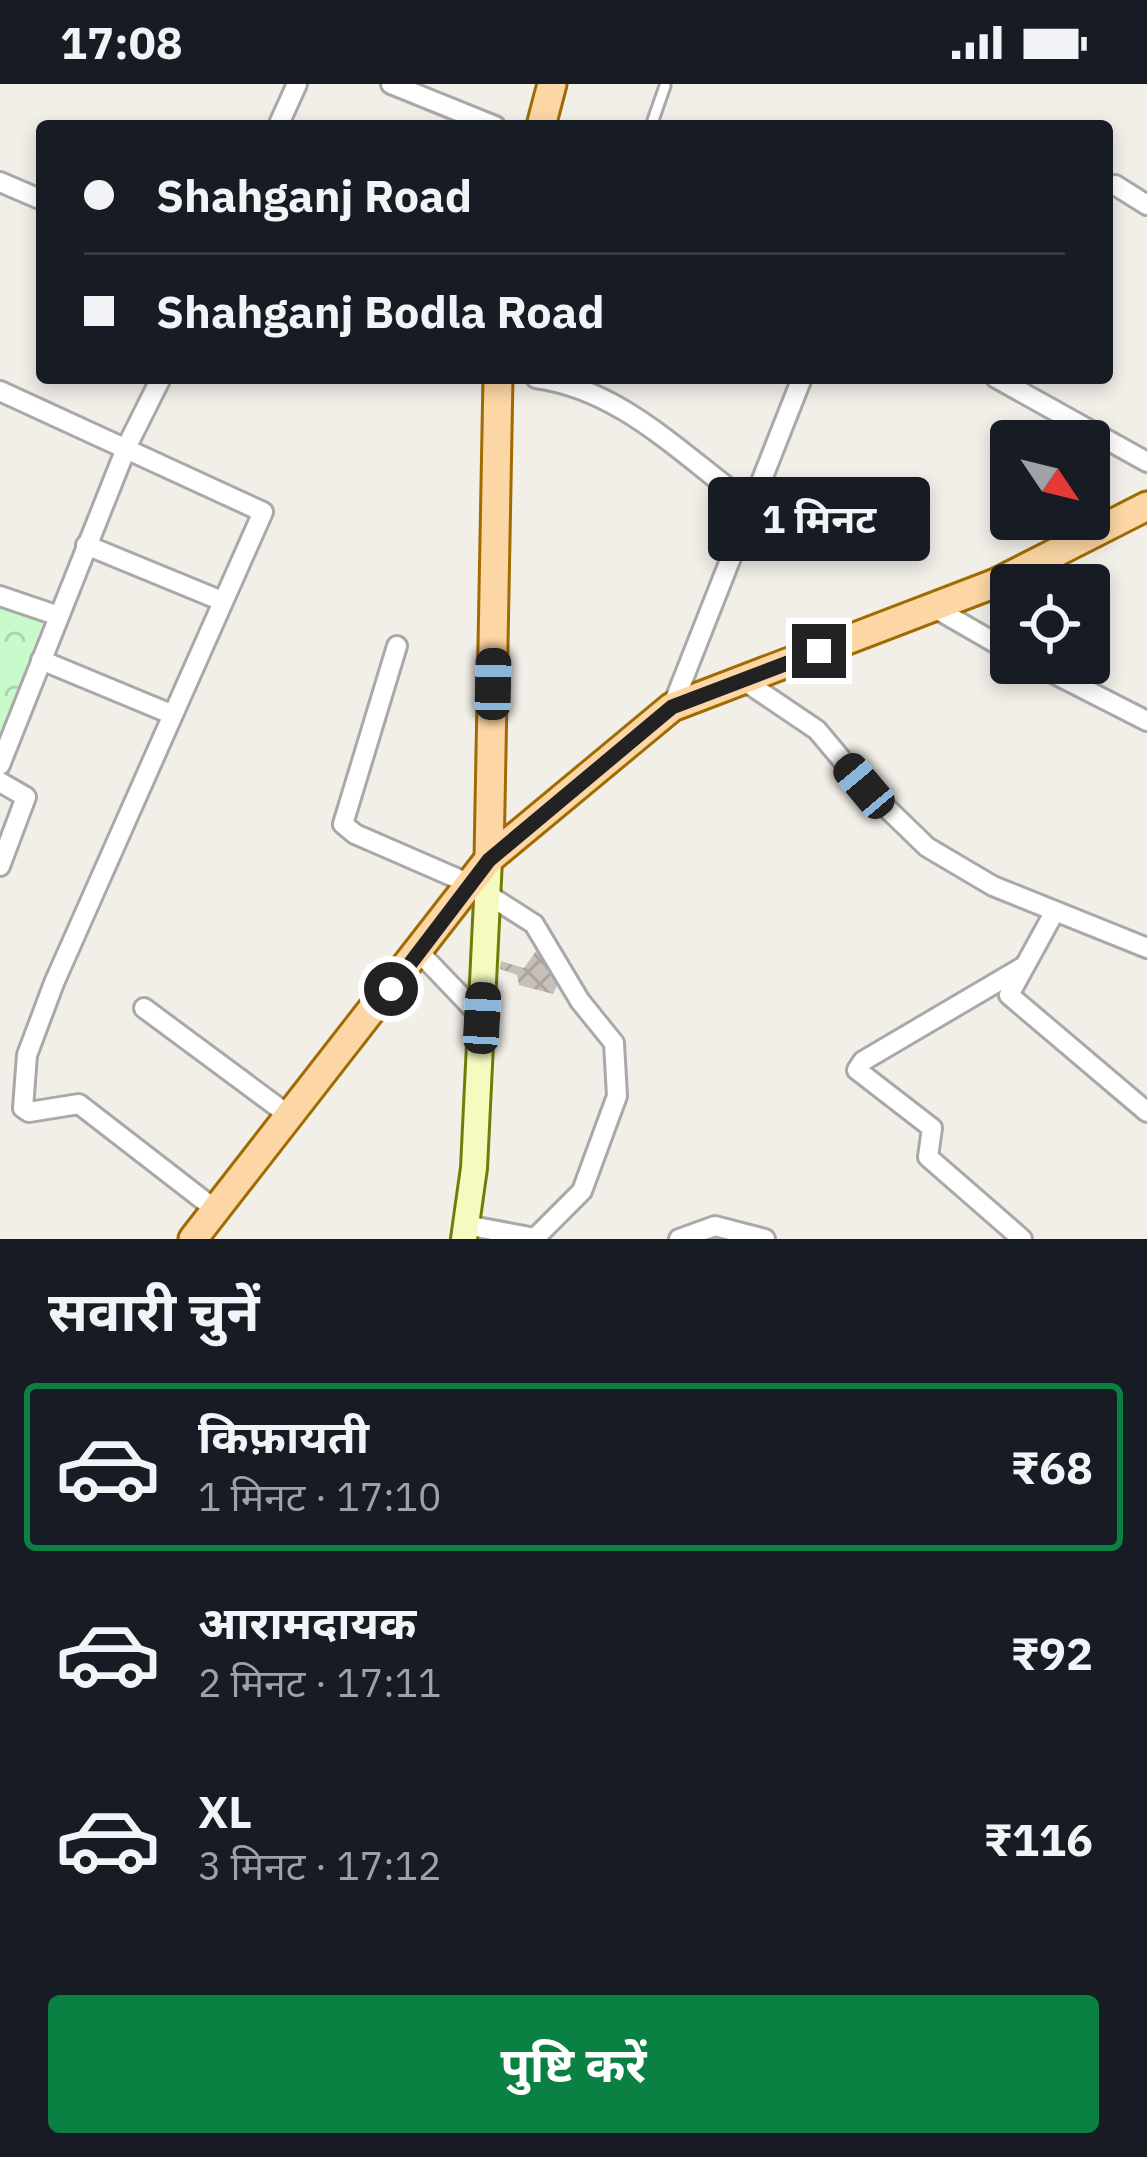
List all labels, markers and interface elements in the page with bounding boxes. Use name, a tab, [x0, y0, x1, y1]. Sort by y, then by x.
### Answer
text: 17:08	[60, 13, 183, 71]
text: Shahganj Road	[156, 166, 472, 224]
text: Shahganj Bodla Road	[156, 282, 605, 340]
north arrow	[990, 420, 1110, 540]
map controls	[990, 420, 1110, 684]
callout: 1 मिनट	[708, 477, 930, 561]
text: 1 मिनट	[762, 493, 876, 544]
button: locate	[990, 564, 1110, 684]
route end	[792, 624, 846, 678]
car	[474, 648, 512, 720]
car	[827, 747, 901, 825]
route start	[364, 962, 418, 1016]
car	[462, 981, 502, 1055]
text: सवारी चुनें	[48, 1276, 259, 1346]
text: किफ़ायती	[198, 1407, 369, 1465]
icon: car	[54, 1413, 162, 1521]
text: ₹68	[1011, 1438, 1093, 1496]
text: 1 मिनट · 17:10	[198, 1471, 441, 1522]
text: आरामदायक	[198, 1593, 416, 1651]
icon: car	[54, 1599, 162, 1707]
text: ₹92	[1011, 1624, 1093, 1682]
text: 2 मिनट · 17:11	[198, 1657, 441, 1708]
text: XL	[198, 1782, 252, 1840]
icon: car	[54, 1785, 162, 1893]
text: ₹116	[984, 1810, 1093, 1868]
text: 3 मिनट · 17:12	[198, 1840, 441, 1891]
button: पुष्टि करें	[48, 1995, 1099, 2133]

